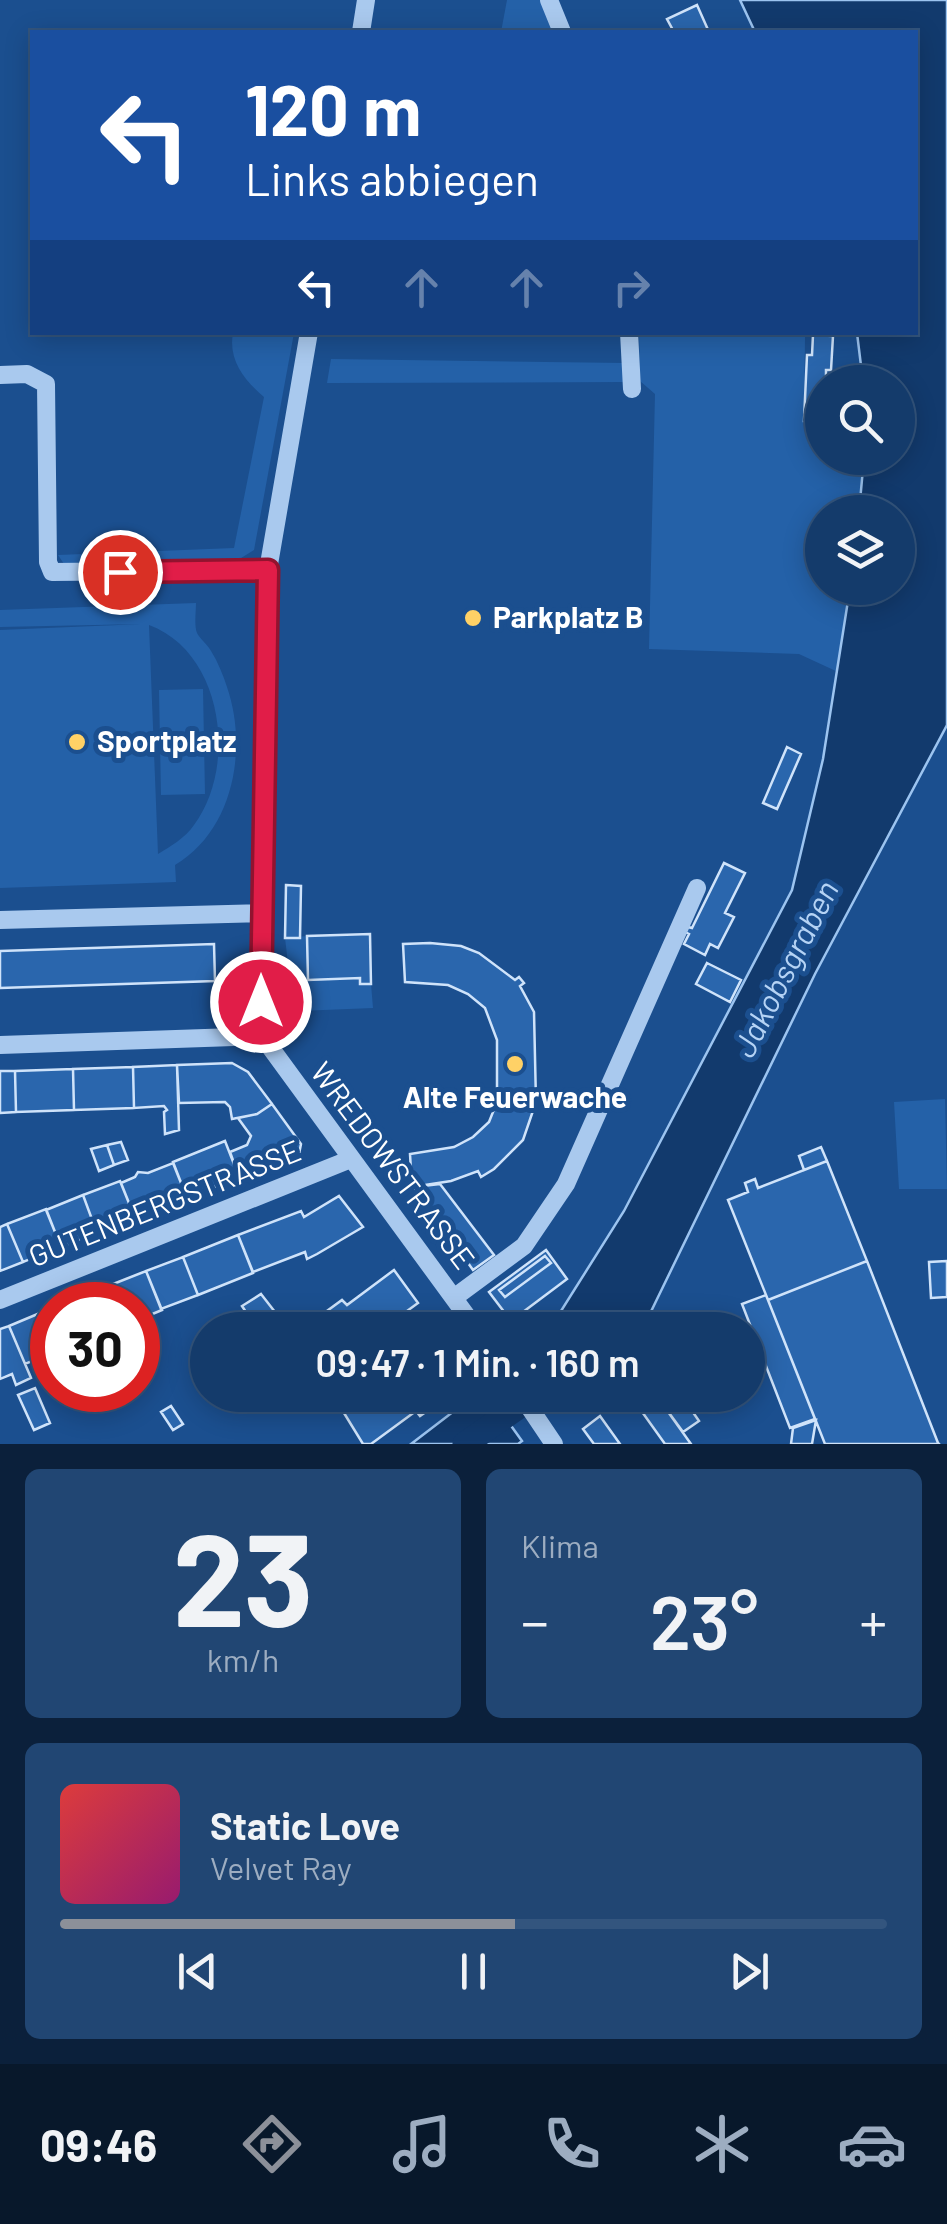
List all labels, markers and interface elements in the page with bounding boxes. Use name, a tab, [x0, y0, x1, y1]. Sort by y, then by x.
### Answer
text: 120 m	[245, 66, 421, 150]
icon: left	[80, 70, 210, 200]
text: Links abbiegen	[245, 151, 539, 205]
icon: left	[289, 260, 344, 315]
icon: ahead	[394, 260, 449, 315]
icon: ahead	[499, 260, 554, 315]
icon: right	[604, 260, 659, 315]
map controls	[805, 365, 915, 605]
button: search	[805, 365, 915, 475]
button: layers	[805, 495, 915, 605]
pin	[78, 530, 163, 615]
icon: arrive	[93, 545, 148, 600]
place label: Parkplatz B	[493, 598, 644, 634]
marker: Parkplatz B	[462, 607, 484, 629]
place label: Sportplatz	[97, 722, 237, 758]
marker: Sportplatz	[66, 731, 88, 753]
water label: Jakobsgraben	[723, 873, 845, 1063]
position arrow	[209, 950, 313, 1054]
marker: Alte Feuerwache	[504, 1053, 526, 1075]
street label: WREDOWSTRASSE	[304, 1054, 483, 1275]
place label: Alte Feuerwache	[403, 1078, 627, 1114]
street label: GUTENBERGSTRASSE	[23, 1131, 306, 1273]
speed limit sign: 30	[30, 1282, 160, 1412]
text: 09:47 · 1 Min. · 160 m	[316, 1339, 639, 1385]
text: 23	[172, 1497, 314, 1653]
text: Klima	[521, 1526, 599, 1564]
text: 23°	[650, 1575, 758, 1665]
text: −	[521, 1587, 549, 1653]
text: +	[859, 1587, 887, 1653]
text: km/h	[207, 1640, 279, 1678]
text: Static Love	[210, 1802, 400, 1848]
text: Velvet Ray	[210, 1848, 352, 1886]
icon: previous	[170, 1944, 225, 1999]
icon: pause	[446, 1944, 501, 1999]
icon: next	[722, 1944, 777, 1999]
icon: directions	[237, 2109, 307, 2179]
icon: music	[387, 2109, 457, 2179]
icon: phone	[537, 2109, 607, 2179]
icon: climate	[687, 2109, 757, 2179]
icon: car	[837, 2109, 907, 2179]
text: 09:46	[40, 2117, 157, 2171]

